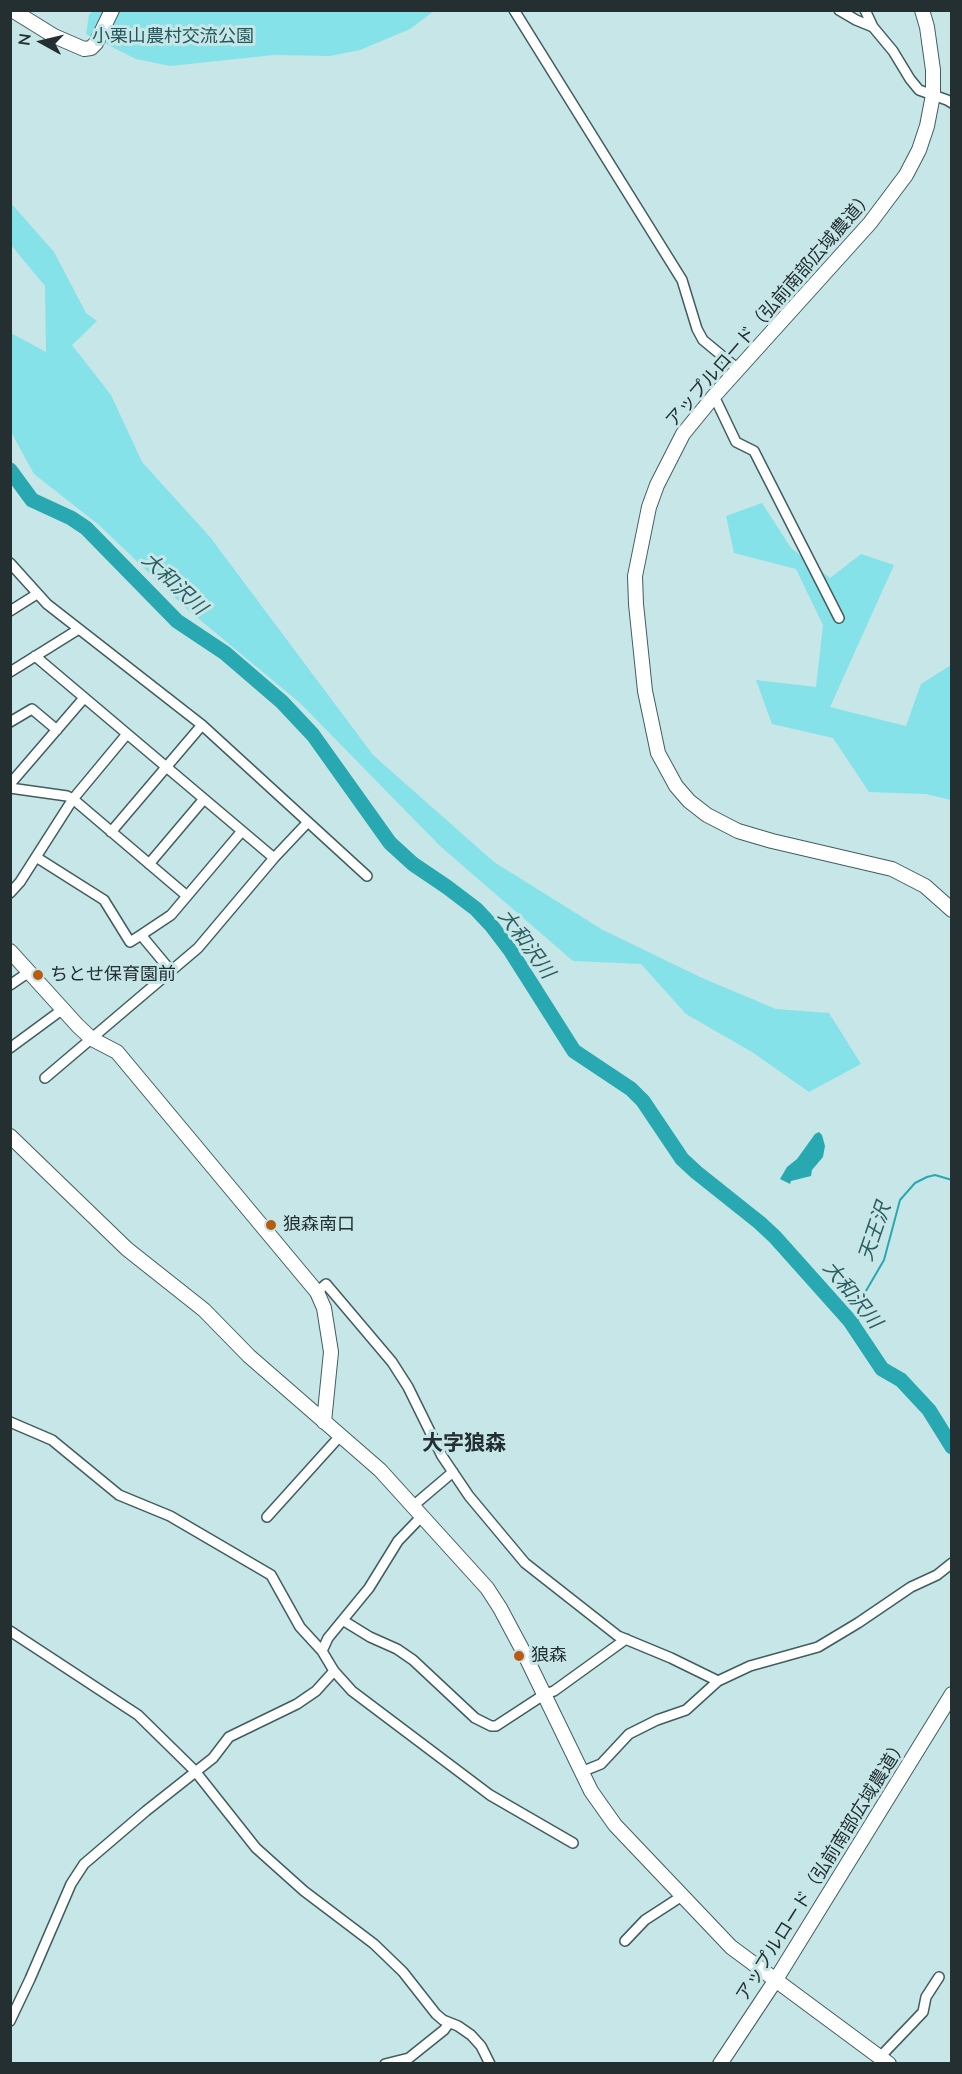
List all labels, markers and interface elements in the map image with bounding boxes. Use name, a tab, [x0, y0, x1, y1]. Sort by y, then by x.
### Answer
north arrow	[12, 12, 72, 72]
park label: 小栗山農村交流公園	[92, 26, 254, 48]
text: N	[13, 32, 35, 47]
street label: アップルロード（弘前南部広域農道）	[661, 186, 879, 432]
water label: 大和沢川	[137, 548, 211, 620]
water label: 大和沢川	[493, 905, 559, 983]
place label: ちとせ保育園前	[50, 964, 176, 986]
marker: ちとせ保育園前	[31, 968, 45, 982]
water label: 天王沢	[854, 1200, 896, 1264]
place label: 狼森南口	[283, 1214, 355, 1236]
marker: 狼森南口	[264, 1218, 278, 1232]
water label: 大和沢川	[818, 1256, 886, 1334]
district label: 大字狼森	[422, 1431, 506, 1457]
place label: 狼森	[531, 1645, 567, 1667]
marker: 狼森	[512, 1649, 526, 1663]
street label: アップルロード（弘前南部広域農道）	[732, 1735, 912, 2005]

